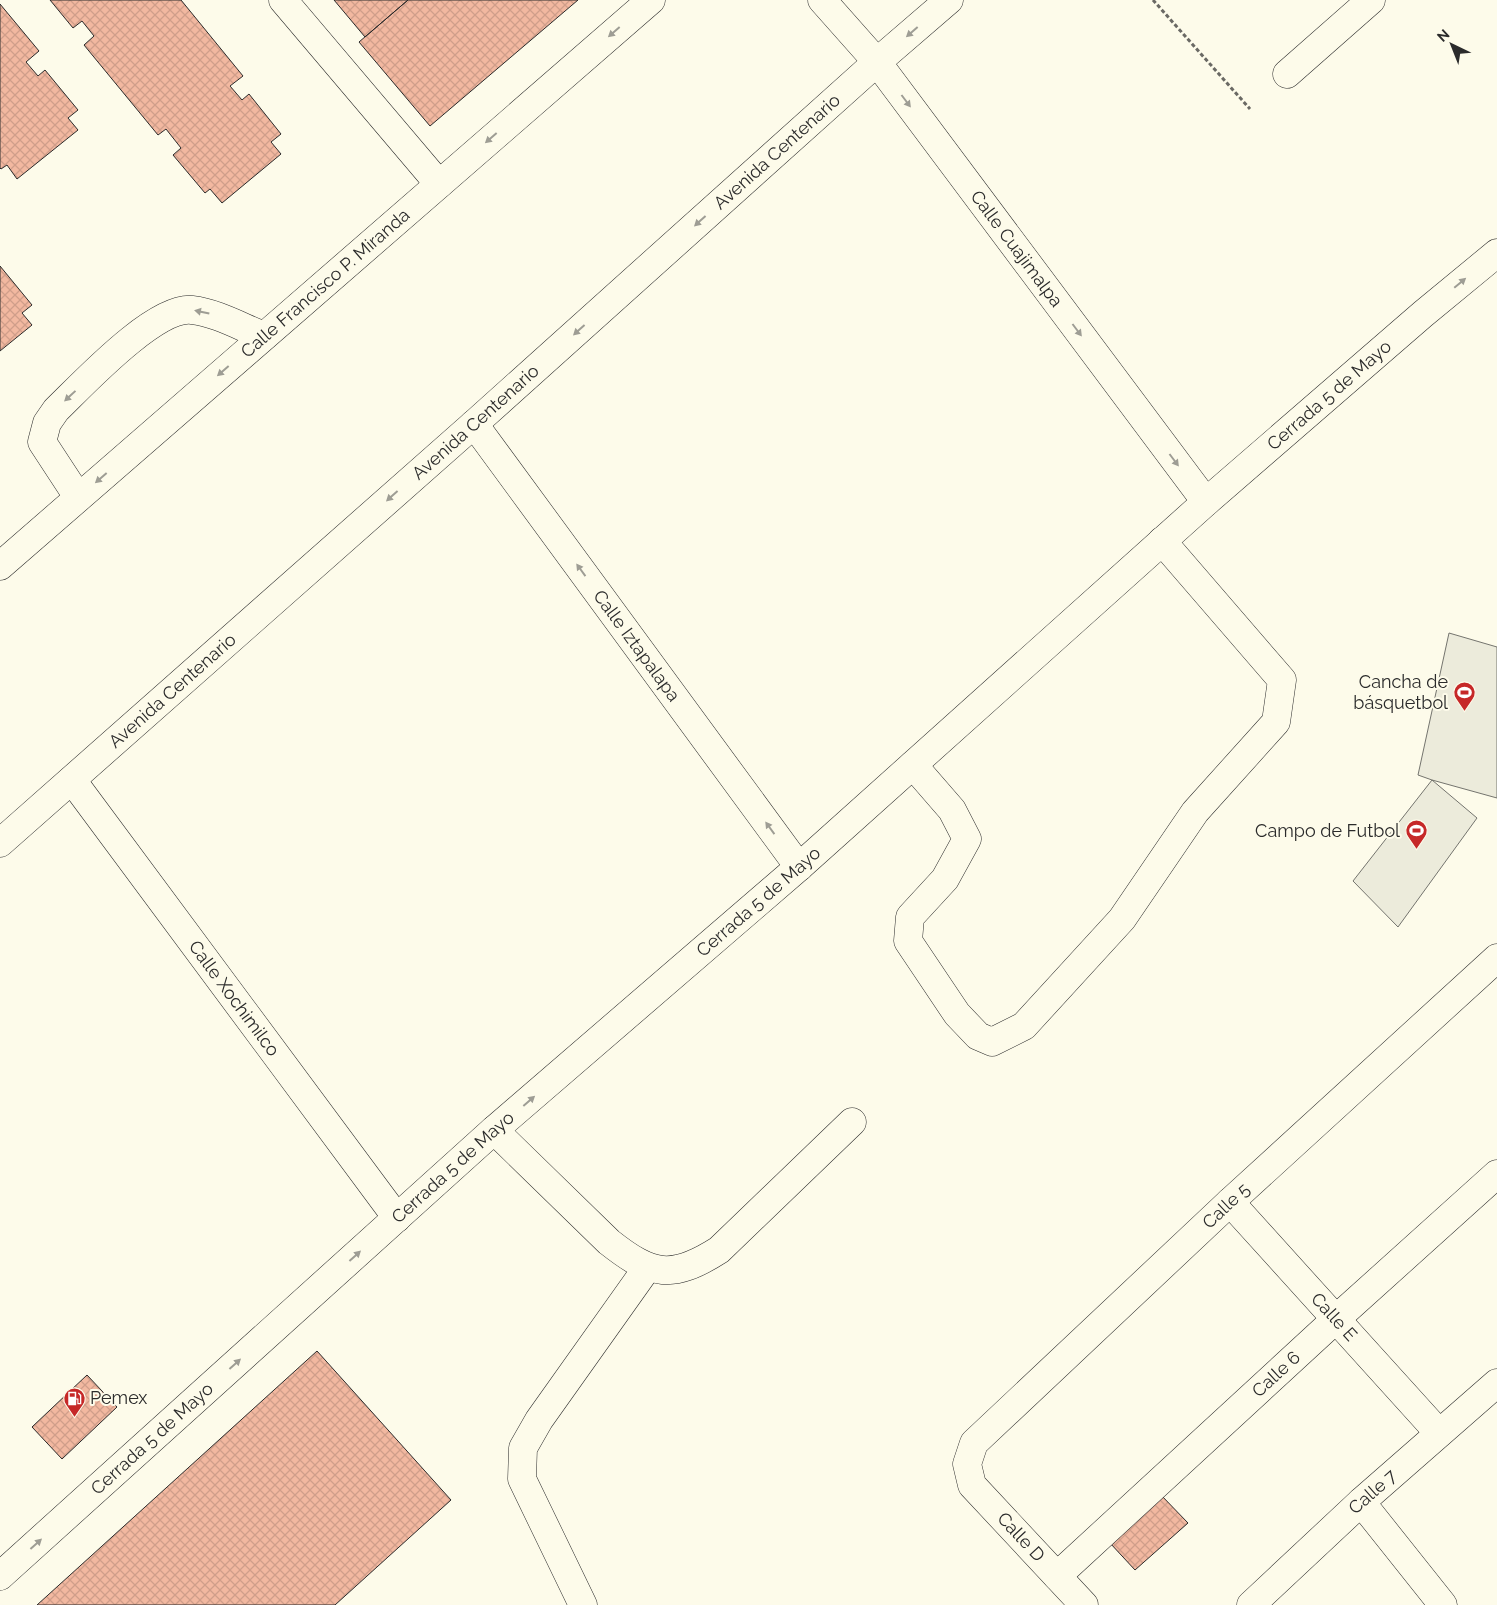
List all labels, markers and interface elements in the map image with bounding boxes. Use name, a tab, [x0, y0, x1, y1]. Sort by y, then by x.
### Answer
north arrow	[1427, 20, 1477, 70]
one-way arrow	[608, 26, 620, 38]
one-way arrow	[906, 26, 919, 37]
text: N	[1434, 26, 1452, 45]
street label: Avenida Centenario	[709, 89, 844, 214]
one-way arrow	[901, 94, 912, 107]
one-way arrow	[485, 133, 498, 144]
street label: Calle Cuajimalpa	[967, 186, 1067, 311]
street label: Calle Francisco P. Miranda	[236, 204, 413, 362]
one-way arrow	[694, 215, 706, 227]
one-way arrow	[1453, 278, 1466, 289]
one-way arrow	[194, 308, 209, 316]
one-way arrow	[1071, 323, 1081, 336]
one-way arrow	[573, 324, 585, 336]
street label: Cerrada 5 de Mayo	[1263, 335, 1395, 454]
street label: Avenida Centenario	[408, 360, 543, 484]
one-way arrow	[217, 366, 230, 377]
one-way arrow	[65, 390, 77, 402]
one-way arrow	[1169, 453, 1179, 467]
one-way arrow	[95, 472, 107, 484]
one-way arrow	[387, 490, 399, 502]
one-way arrow	[576, 563, 586, 577]
street label: Calle Iztapalapa	[589, 586, 685, 705]
street label: Avenida Centenario	[104, 628, 240, 752]
place label: Cancha de básquetbol	[1353, 671, 1448, 713]
sports icon: Cancha de básquetbol	[1452, 680, 1476, 711]
sports icon: Campo de Futbol	[1404, 819, 1428, 850]
place label: Campo de Futbol	[1255, 820, 1400, 841]
one-way arrow	[765, 822, 776, 835]
street label: Cerrada 5 de Mayo	[692, 842, 825, 961]
street label: Calle Xochimilco	[185, 936, 284, 1060]
one-way arrow	[522, 1095, 535, 1106]
street label: Cerrada 5 de Mayo	[387, 1106, 518, 1227]
street label: Calle 5	[1198, 1178, 1254, 1233]
one-way arrow	[349, 1250, 362, 1261]
street label: Calle E	[1307, 1288, 1362, 1345]
street label: Calle 6	[1247, 1346, 1304, 1401]
one-way arrow	[228, 1359, 241, 1370]
street label: Cerrada 5 de Mayo	[86, 1378, 217, 1499]
fuel station icon: Pemex	[62, 1386, 86, 1417]
place label: Pemex	[90, 1387, 147, 1408]
street label: Calle 7	[1344, 1465, 1401, 1518]
street label: Calle D	[993, 1508, 1050, 1566]
one-way arrow	[30, 1538, 43, 1549]

